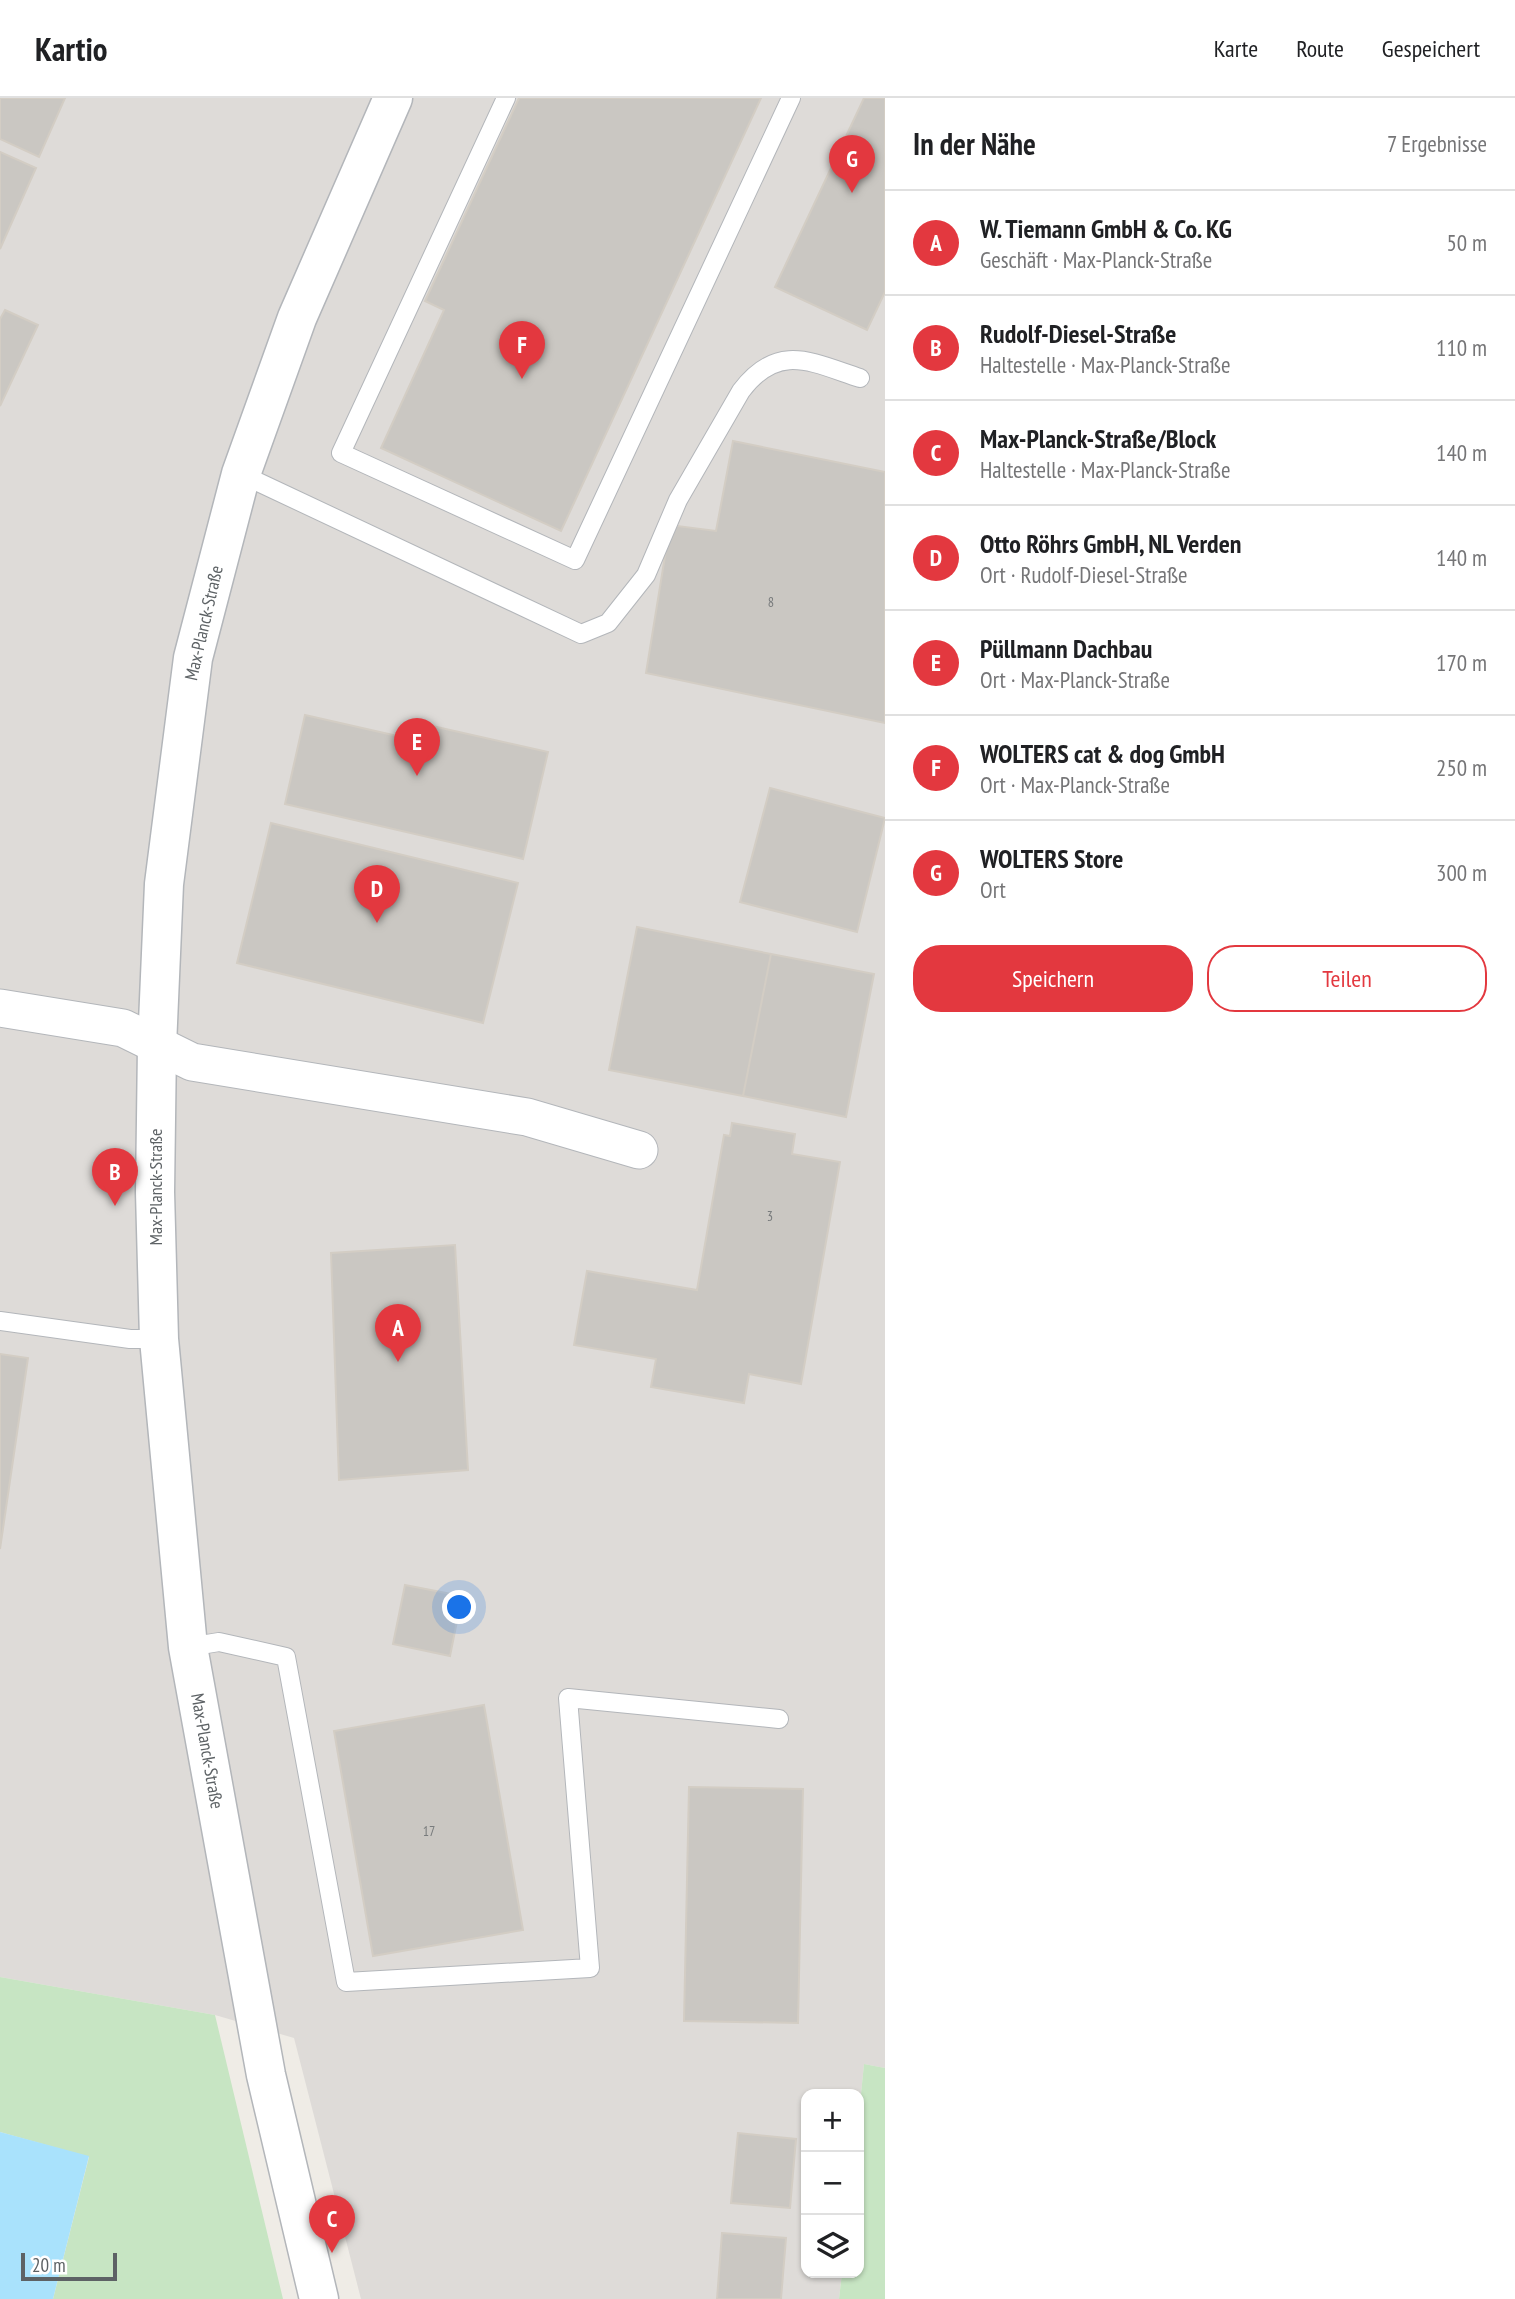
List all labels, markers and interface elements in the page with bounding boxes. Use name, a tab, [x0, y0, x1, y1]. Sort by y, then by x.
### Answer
text: Kartio	[35, 27, 108, 70]
text: Karte	[1214, 33, 1258, 64]
text: Route	[1296, 33, 1344, 64]
text: Gespeichert	[1382, 33, 1480, 64]
text: In der Nähe	[913, 124, 1036, 163]
text: 7 Ergebnisse	[1387, 129, 1487, 158]
pin: G	[829, 135, 875, 193]
text: W. Tiemann GmbH & Co. KG	[980, 212, 1232, 245]
text: A	[930, 228, 942, 257]
text: 50 m	[1446, 228, 1487, 257]
text: Geschäft · Max-Planck-Straße	[980, 245, 1212, 274]
text: Rudolf-Diesel-Straße	[980, 317, 1176, 350]
pin: F	[499, 321, 545, 379]
text: B	[930, 333, 942, 362]
text: 110 m	[1436, 333, 1487, 362]
text: Haltestelle · Max-Planck-Straße	[980, 350, 1230, 379]
text: Max-Planck-Straße/Block	[980, 422, 1216, 455]
text: C	[931, 438, 941, 467]
text: 140 m	[1436, 438, 1487, 467]
text: Haltestelle · Max-Planck-Straße	[980, 455, 1230, 484]
text: Otto Röhrs GmbH, NL Verden	[980, 527, 1241, 560]
text: D	[930, 543, 942, 572]
text: 140 m	[1436, 543, 1487, 572]
text: Ort · Rudolf-Diesel-Straße	[980, 560, 1188, 589]
street label: Max-Planck-Straße	[179, 563, 228, 683]
house number: 8	[768, 593, 774, 611]
text: Püllmann Dachbau	[980, 632, 1152, 665]
text: E	[931, 648, 941, 677]
text: 170 m	[1436, 648, 1487, 677]
text: Ort · Max-Planck-Straße	[980, 665, 1170, 694]
pin: E	[394, 718, 440, 776]
text: WOLTERS cat & dog GmbH	[980, 737, 1225, 770]
text: F	[931, 753, 941, 782]
text: 250 m	[1436, 753, 1487, 782]
text: Ort · Max-Planck-Straße	[980, 770, 1170, 799]
text: WOLTERS Store	[980, 842, 1123, 875]
text: G	[930, 858, 942, 887]
text: 300 m	[1436, 858, 1487, 887]
pin: D	[354, 865, 400, 923]
text: Ort	[980, 875, 1006, 904]
button: Speichern	[913, 945, 1193, 1012]
button: Teilen	[1207, 945, 1487, 1012]
street label: Max-Planck-Straße	[144, 1128, 167, 1246]
pin: B	[92, 1148, 138, 1206]
house number: 3	[767, 1207, 773, 1225]
pin: A	[375, 1304, 421, 1362]
your location	[442, 1590, 476, 1624]
street label: Max-Planck-Straße	[186, 1691, 229, 1811]
house number: 17	[423, 1822, 435, 1840]
map controls	[801, 2089, 864, 2278]
button: +	[801, 2089, 864, 2152]
button: −	[801, 2152, 864, 2215]
pin: C	[309, 2195, 355, 2253]
button: layers	[801, 2215, 864, 2278]
scale bar	[21, 2250, 117, 2282]
text: 20 m	[32, 2253, 66, 2277]

